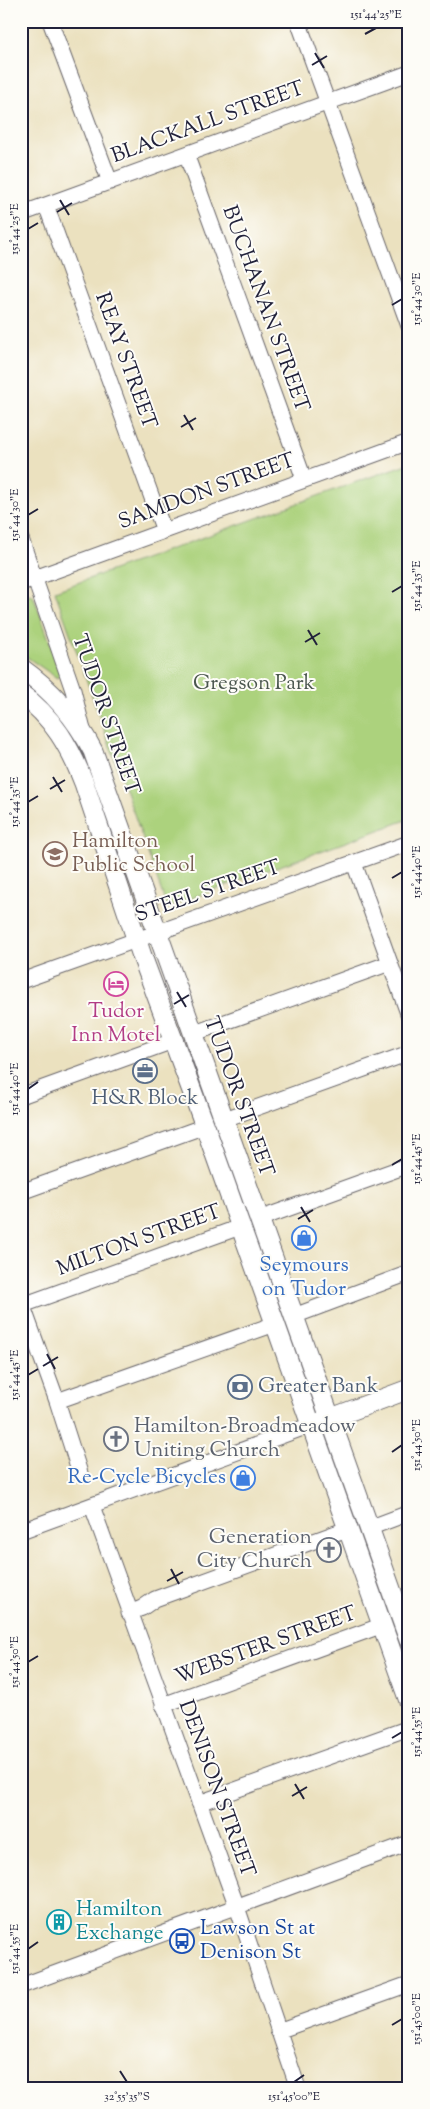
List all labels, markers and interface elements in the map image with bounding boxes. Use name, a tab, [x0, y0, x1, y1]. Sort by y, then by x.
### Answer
text: 151°44'25"E	[350, 6, 403, 24]
street label: BLACKALL STREET	[107, 74, 309, 172]
street label: BUCHANAN STREET	[214, 201, 316, 417]
text: 151°44'25"E	[6, 202, 24, 255]
text: 151°44'30"E	[408, 272, 426, 325]
street label: REAY STREET	[86, 288, 164, 434]
street label: SAMDON STREET	[114, 446, 300, 538]
text: 151°44'30"E	[6, 488, 24, 541]
text: 151°44'35"E	[408, 560, 426, 612]
street label: TUDOR STREET	[63, 630, 147, 800]
park label: Gregson Park	[193, 669, 315, 699]
text: 151°44'35"E	[6, 776, 24, 828]
place label: Hamilton Public School	[72, 827, 195, 881]
school or university icon: Hamilton Public School	[42, 841, 68, 867]
text: 151°44'40"E	[408, 845, 426, 898]
street label: STEEL STREET	[131, 853, 285, 931]
hotel icon: Tudor Inn Motel	[103, 971, 129, 997]
place label: Tudor Inn Motel	[71, 997, 161, 1051]
street label: TUDOR STREET	[195, 1013, 281, 1182]
office icon: H&R Block	[132, 1058, 158, 1084]
text: 151°44'40"E	[6, 1062, 24, 1115]
place label: H&R Block	[91, 1084, 199, 1114]
text: 151°44'45"E	[408, 1133, 426, 1185]
street label: MILTON STREET	[53, 1197, 226, 1285]
shop icon: Seymours on Tudor	[291, 1225, 317, 1251]
place label: Seymours on Tudor	[259, 1251, 349, 1305]
text: 151°44'45"E	[6, 1349, 24, 1401]
place label: Greater Bank	[258, 1372, 379, 1402]
bank icon: Greater Bank	[227, 1374, 253, 1400]
place label: Hamilton-Broadmeadow Uniting Church	[134, 1412, 356, 1466]
text: 151°44'50"E	[408, 1418, 426, 1471]
church icon: Hamilton-Broadmeadow Uniting Church	[103, 1426, 129, 1452]
place label: Re-Cycle Bicycles	[68, 1463, 226, 1493]
shop icon: Re-Cycle Bicycles	[230, 1465, 256, 1491]
place label: Generation City Church	[197, 1523, 312, 1577]
church icon: Generation City Church	[316, 1537, 342, 1563]
street label: WEBSTER STREET	[171, 1599, 361, 1693]
text: 151°44'50"E	[6, 1635, 24, 1688]
street label: DENISON STREET	[170, 1696, 262, 1882]
text: 151°44'55"E	[408, 1706, 426, 1757]
place label: Hamilton Exchange	[76, 1895, 164, 1949]
building icon: Hamilton Exchange	[46, 1909, 72, 1935]
place label: Lawson St at Denison St	[200, 1914, 315, 1968]
text: 151°44'55"E	[6, 1923, 24, 1974]
bus stop icon: Lawson St at Denison St	[169, 1928, 195, 1954]
text: 151°45'00"E	[408, 1992, 426, 2045]
text: 32°55'35"S	[104, 2088, 150, 2106]
text: 151°45'00"E	[268, 2088, 321, 2106]

